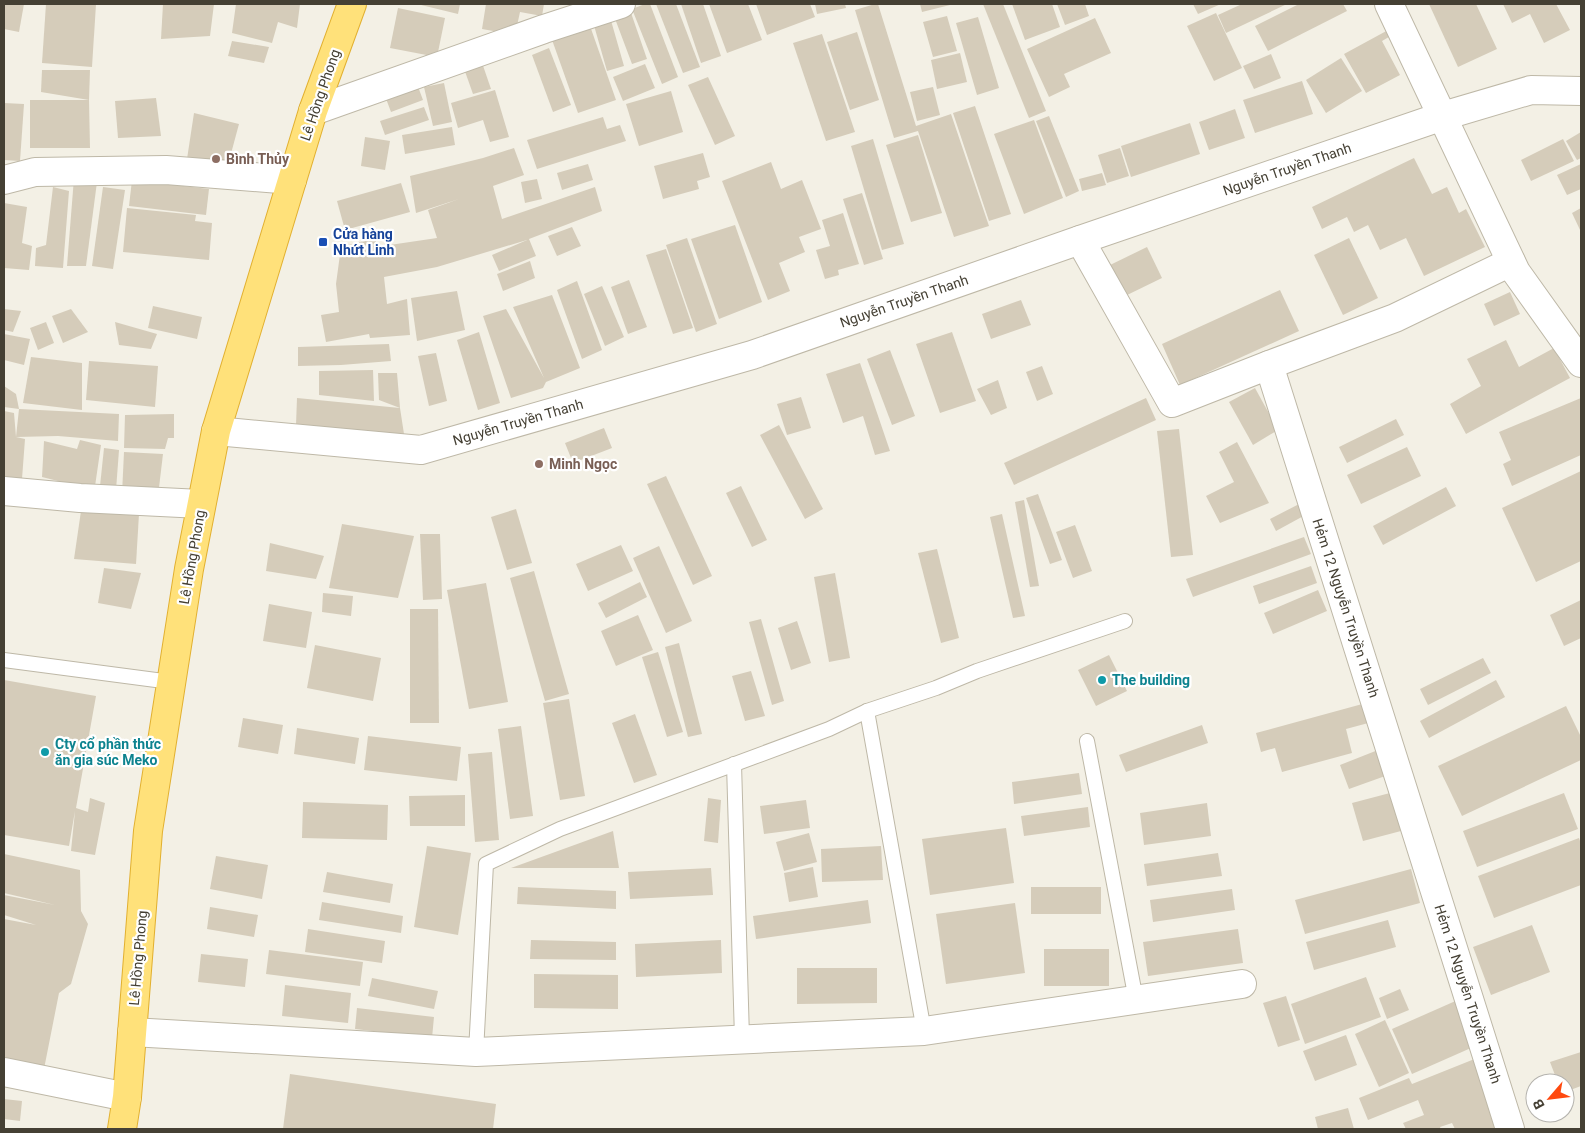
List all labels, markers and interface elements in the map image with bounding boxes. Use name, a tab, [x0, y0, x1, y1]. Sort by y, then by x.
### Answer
street label: Lê Hồng Phong	[297, 47, 343, 143]
street label: Nguyễn Truyền Thanh	[1221, 139, 1353, 199]
place label: Bình Thủy	[226, 151, 290, 167]
marker: Bình Thủy	[210, 153, 222, 165]
place label: Cửa hàng Nhứt Linh	[333, 226, 395, 258]
marker: Cửa hàng Nhứt Linh	[317, 236, 329, 248]
street label: Nguyễn Truyền Thanh	[838, 271, 970, 331]
street label: Nguyễn Truyền Thanh	[451, 396, 585, 448]
place label: Minh Ngọc	[549, 456, 617, 472]
marker: Minh Ngọc	[533, 458, 545, 470]
street label: Lê Hồng Phong	[176, 509, 208, 605]
street label: Hẻm 12 Nguyễn Truyền Thanh	[1309, 517, 1383, 699]
place label: The building	[1112, 672, 1190, 688]
marker: The building	[1096, 674, 1108, 686]
place label: Cty cổ phần thức ăn gia súc Meko	[55, 736, 161, 768]
marker: Cty cổ phần thức ăn gia súc Meko	[39, 746, 51, 758]
street label: Hẻm 12 Nguyễn Truyền Thanh	[1431, 903, 1505, 1085]
street label: Lê Hồng Phong	[126, 910, 150, 1006]
north arrow	[1525, 1073, 1575, 1123]
text: B	[1529, 1096, 1548, 1112]

